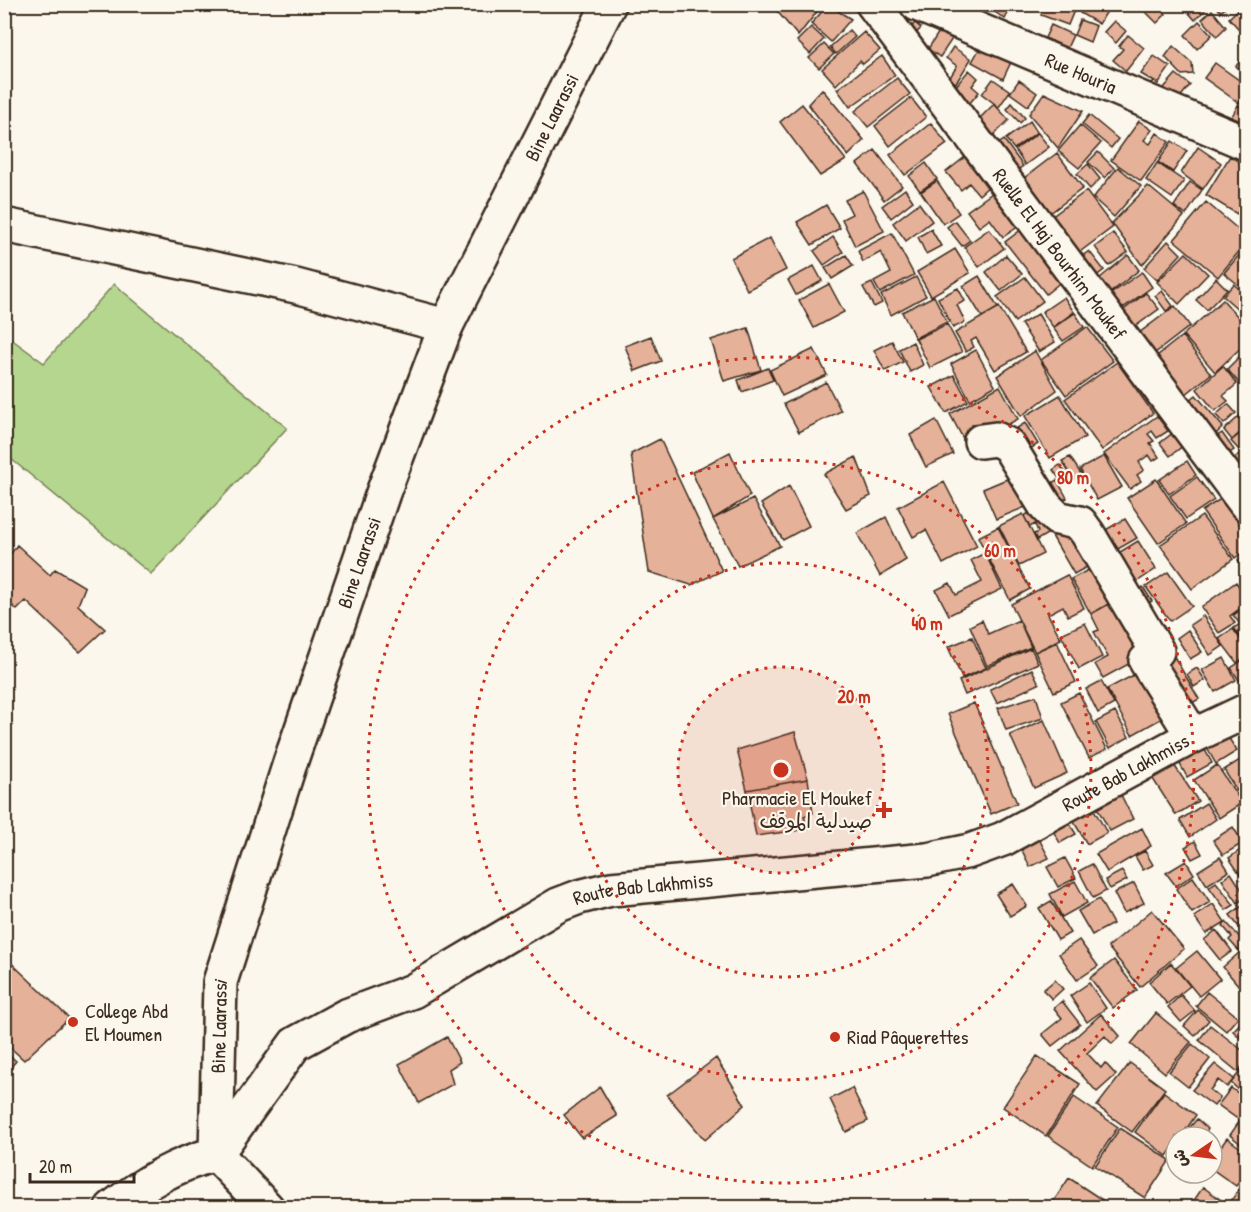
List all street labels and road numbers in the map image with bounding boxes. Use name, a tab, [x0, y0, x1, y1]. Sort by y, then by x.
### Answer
street label: Rue Houria	[1041, 46, 1121, 100]
street label: Bine Laarassi	[518, 69, 585, 165]
street label: Ruelle El Haj Bourhim Moukef	[987, 162, 1133, 345]
street label: Bine Laarassi	[330, 513, 387, 612]
street label: Route Bab Lakhmiss	[1057, 727, 1194, 818]
street label: Route Bab Lakhmiss	[569, 866, 714, 911]
street label: Bine Laarassi	[204, 975, 233, 1074]

